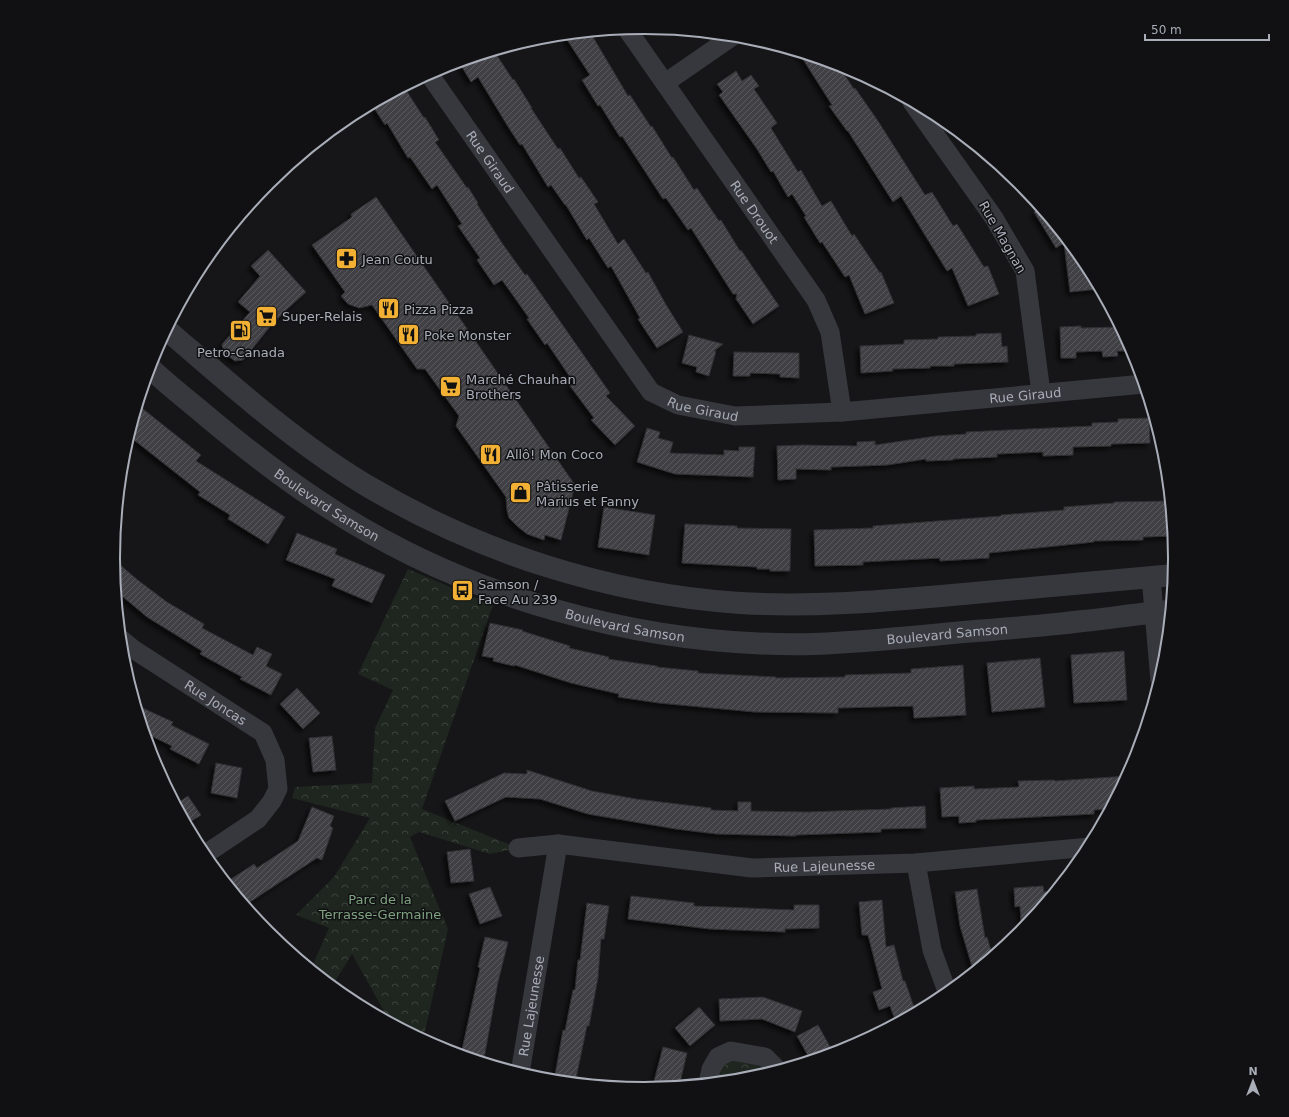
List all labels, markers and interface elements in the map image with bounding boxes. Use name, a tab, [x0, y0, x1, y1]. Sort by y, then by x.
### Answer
scale bar	[1145, 16, 1269, 42]
text: 50 m	[1151, 23, 1182, 37]
street label: Rue Giraud	[463, 128, 517, 196]
street label: Rue Drouot	[727, 178, 781, 247]
street label: Rue Magnan	[976, 199, 1029, 276]
pharmacy icon: Jean Coutu	[333, 246, 359, 272]
place label: Jean Coutu	[361, 252, 433, 267]
restaurant icon: Pizza Pizza	[375, 296, 401, 322]
place label: Pizza Pizza	[404, 302, 474, 317]
supermarket icon: Super-Relais	[253, 303, 279, 329]
place label: Super-Relais	[282, 309, 363, 324]
fuel station icon: Petro-Canada	[228, 317, 254, 343]
restaurant icon: Poke Monster	[396, 322, 422, 348]
place label: Poke Monster	[424, 328, 512, 343]
place label: Petro-Canada	[197, 345, 285, 360]
place label: Marché Chauhan Brothers	[466, 372, 576, 402]
supermarket icon: Marché Chauhan Brothers	[438, 373, 464, 399]
street label: Rue Giraud	[989, 385, 1062, 406]
street label: Rue Giraud	[665, 394, 740, 424]
restaurant icon: Allô! Mon Coco	[478, 441, 504, 467]
place label: Allô! Mon Coco	[506, 447, 603, 462]
street label: Boulevard Samson	[271, 466, 382, 544]
place label: Pâtisserie Marius et Fanny	[536, 479, 639, 509]
shop icon: Pâtisserie Marius et Fanny	[507, 480, 533, 506]
place label: Samson / Face Au 239	[478, 577, 558, 607]
bus stop icon: Samson / Face Au 239	[450, 578, 476, 604]
street label: Boulevard Samson	[563, 606, 686, 645]
street label: Boulevard Samson	[886, 622, 1008, 647]
street label: Rue Joncas	[182, 677, 249, 728]
street label: Rue Lajeunesse	[773, 857, 875, 875]
park label: Parc de la Terrasse-Germaine	[318, 892, 441, 922]
street label: Rue Lajeunesse	[516, 955, 547, 1057]
north arrow	[1233, 1061, 1273, 1101]
text: N	[1248, 1065, 1258, 1078]

